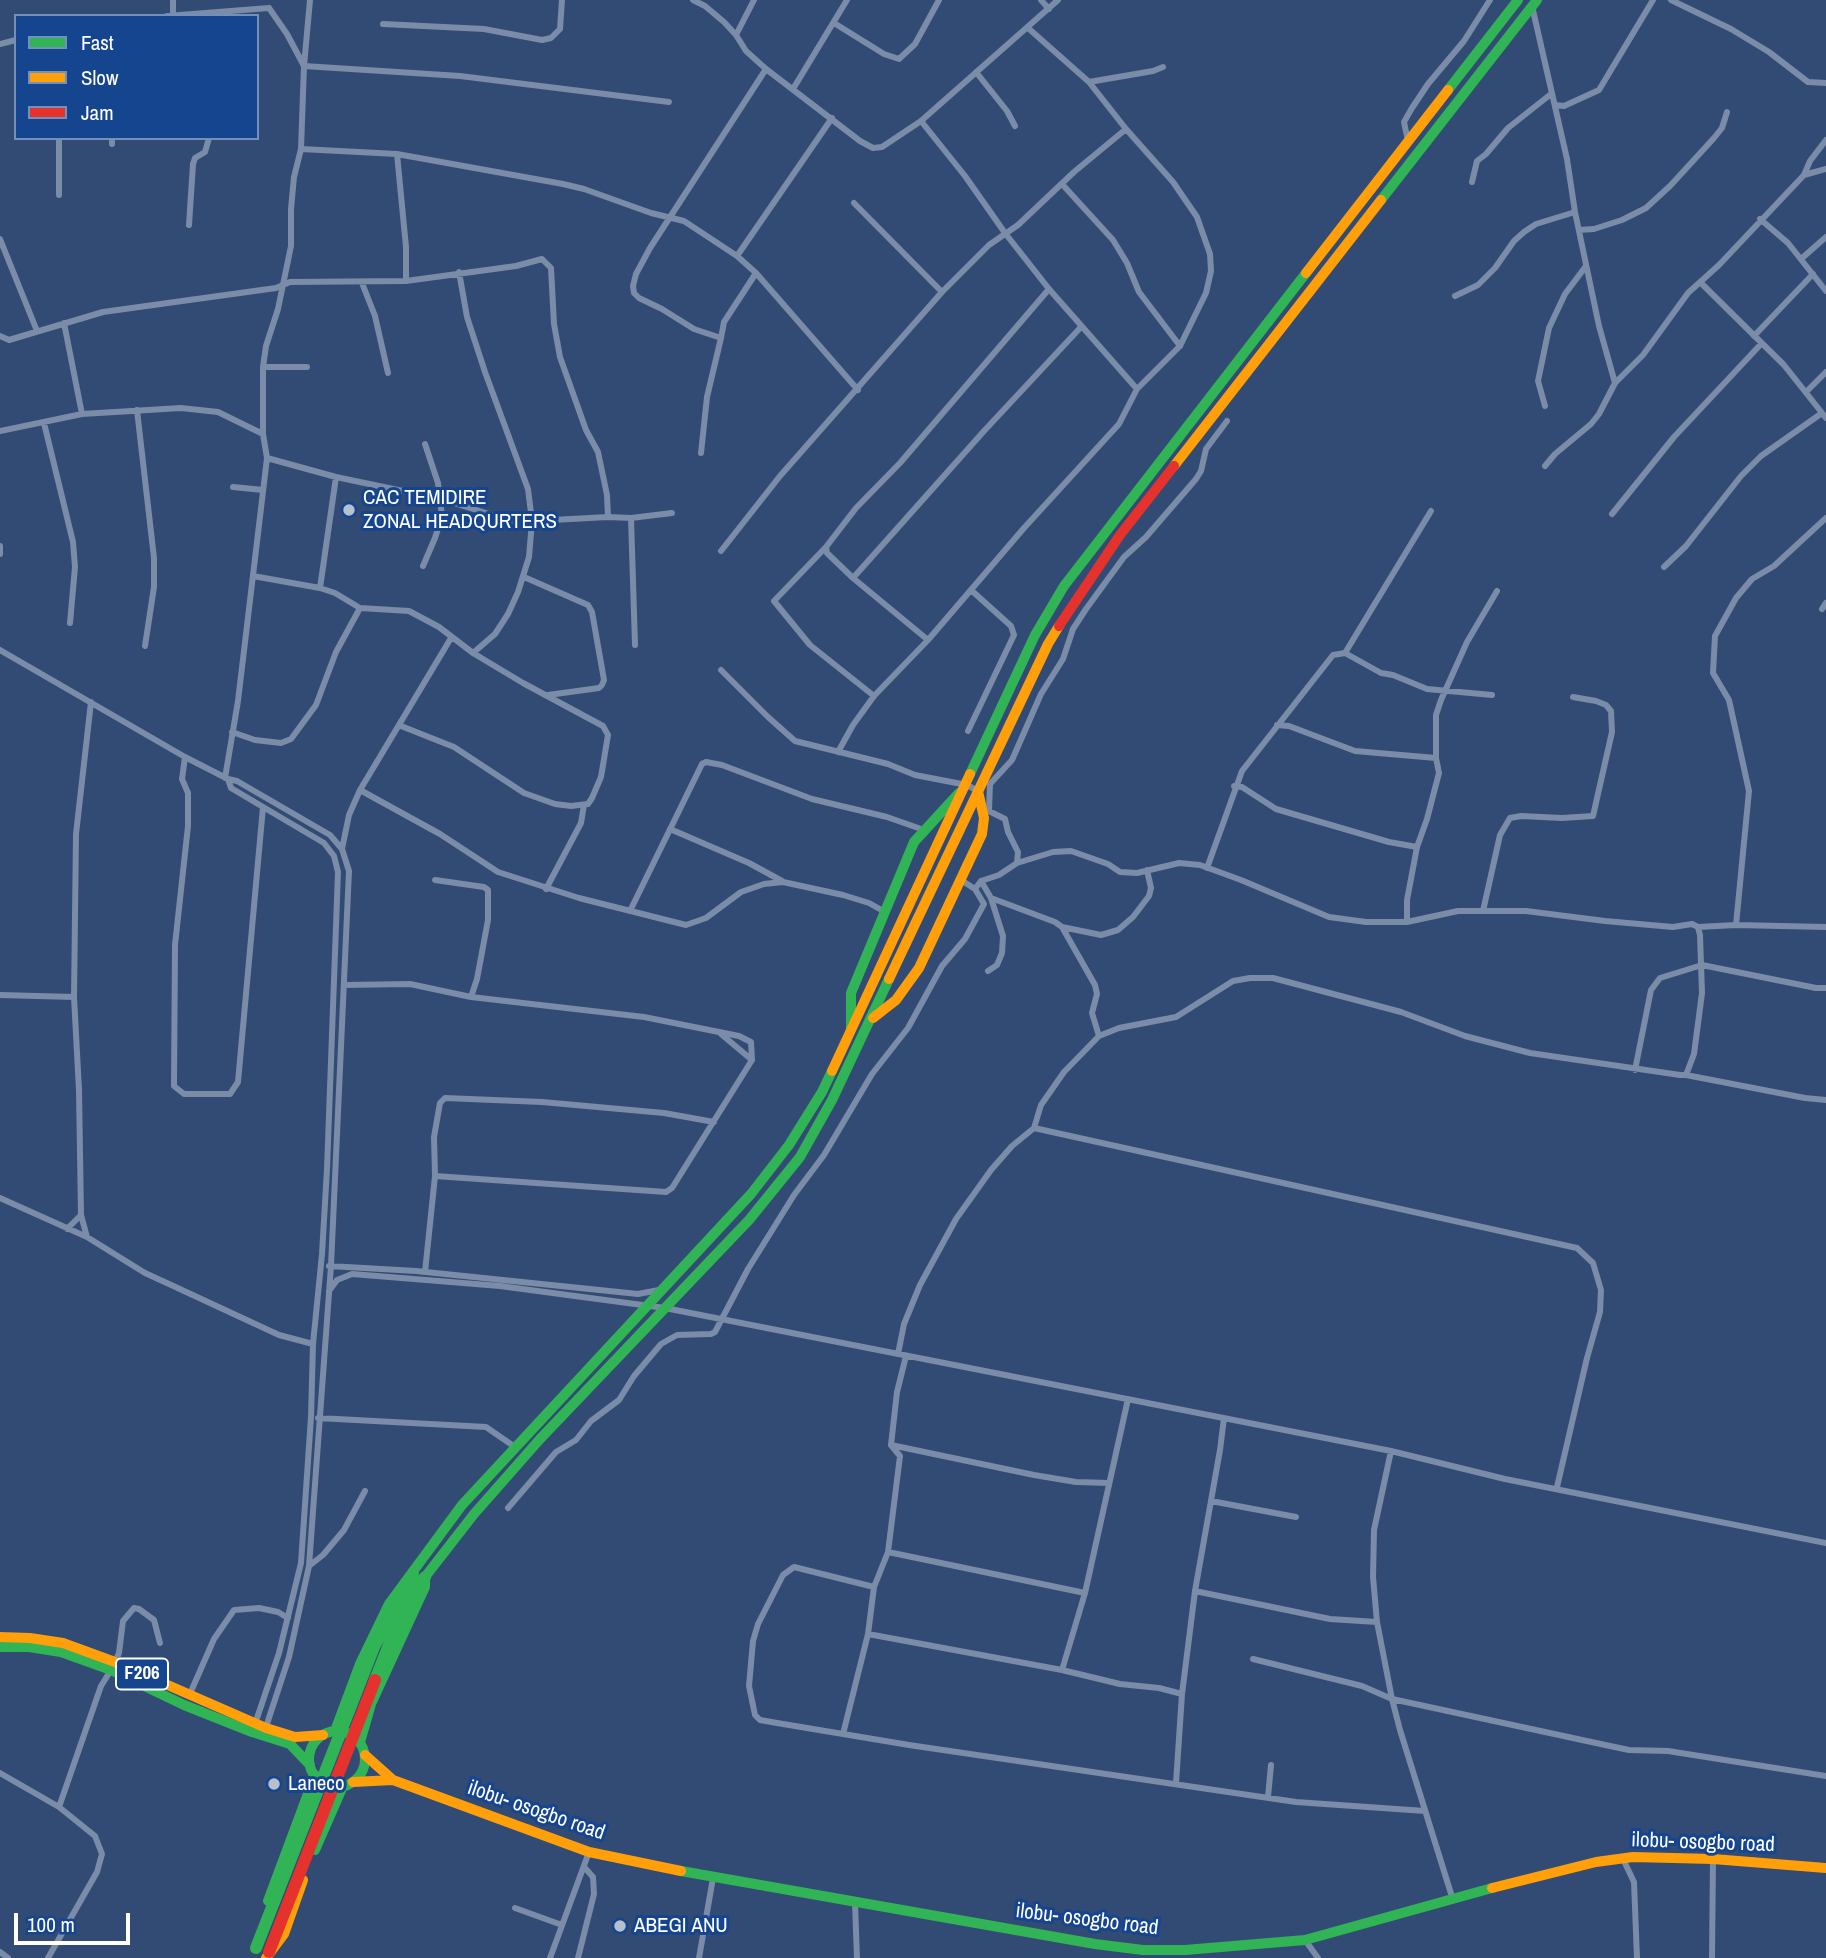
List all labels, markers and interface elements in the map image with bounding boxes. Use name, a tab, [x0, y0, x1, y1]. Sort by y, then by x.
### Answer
legend	[14, 14, 259, 140]
text: Fast	[81, 28, 114, 57]
text: Slow	[81, 63, 118, 92]
text: Jam	[81, 98, 114, 127]
place label: CAC TEMIDIRE ZONAL HEADQURTERS	[363, 485, 557, 535]
marker: CAC TEMIDIRE ZONAL HEADQURTERS	[341, 502, 357, 518]
road number: F206	[116, 1658, 168, 1690]
place label: Laneco	[288, 1771, 344, 1797]
marker: Laneco	[266, 1776, 282, 1792]
street label: ilobu- osogbo road	[464, 1776, 608, 1846]
street label: ilobu- osogbo road	[1631, 1828, 1775, 1858]
scale bar	[18, 1898, 133, 1942]
street label: ilobu- osogbo road	[1014, 1899, 1160, 1941]
text: 100 m	[27, 1910, 75, 1939]
place label: ABEGI ANU	[634, 1913, 728, 1939]
marker: ABEGI ANU	[612, 1918, 628, 1934]

